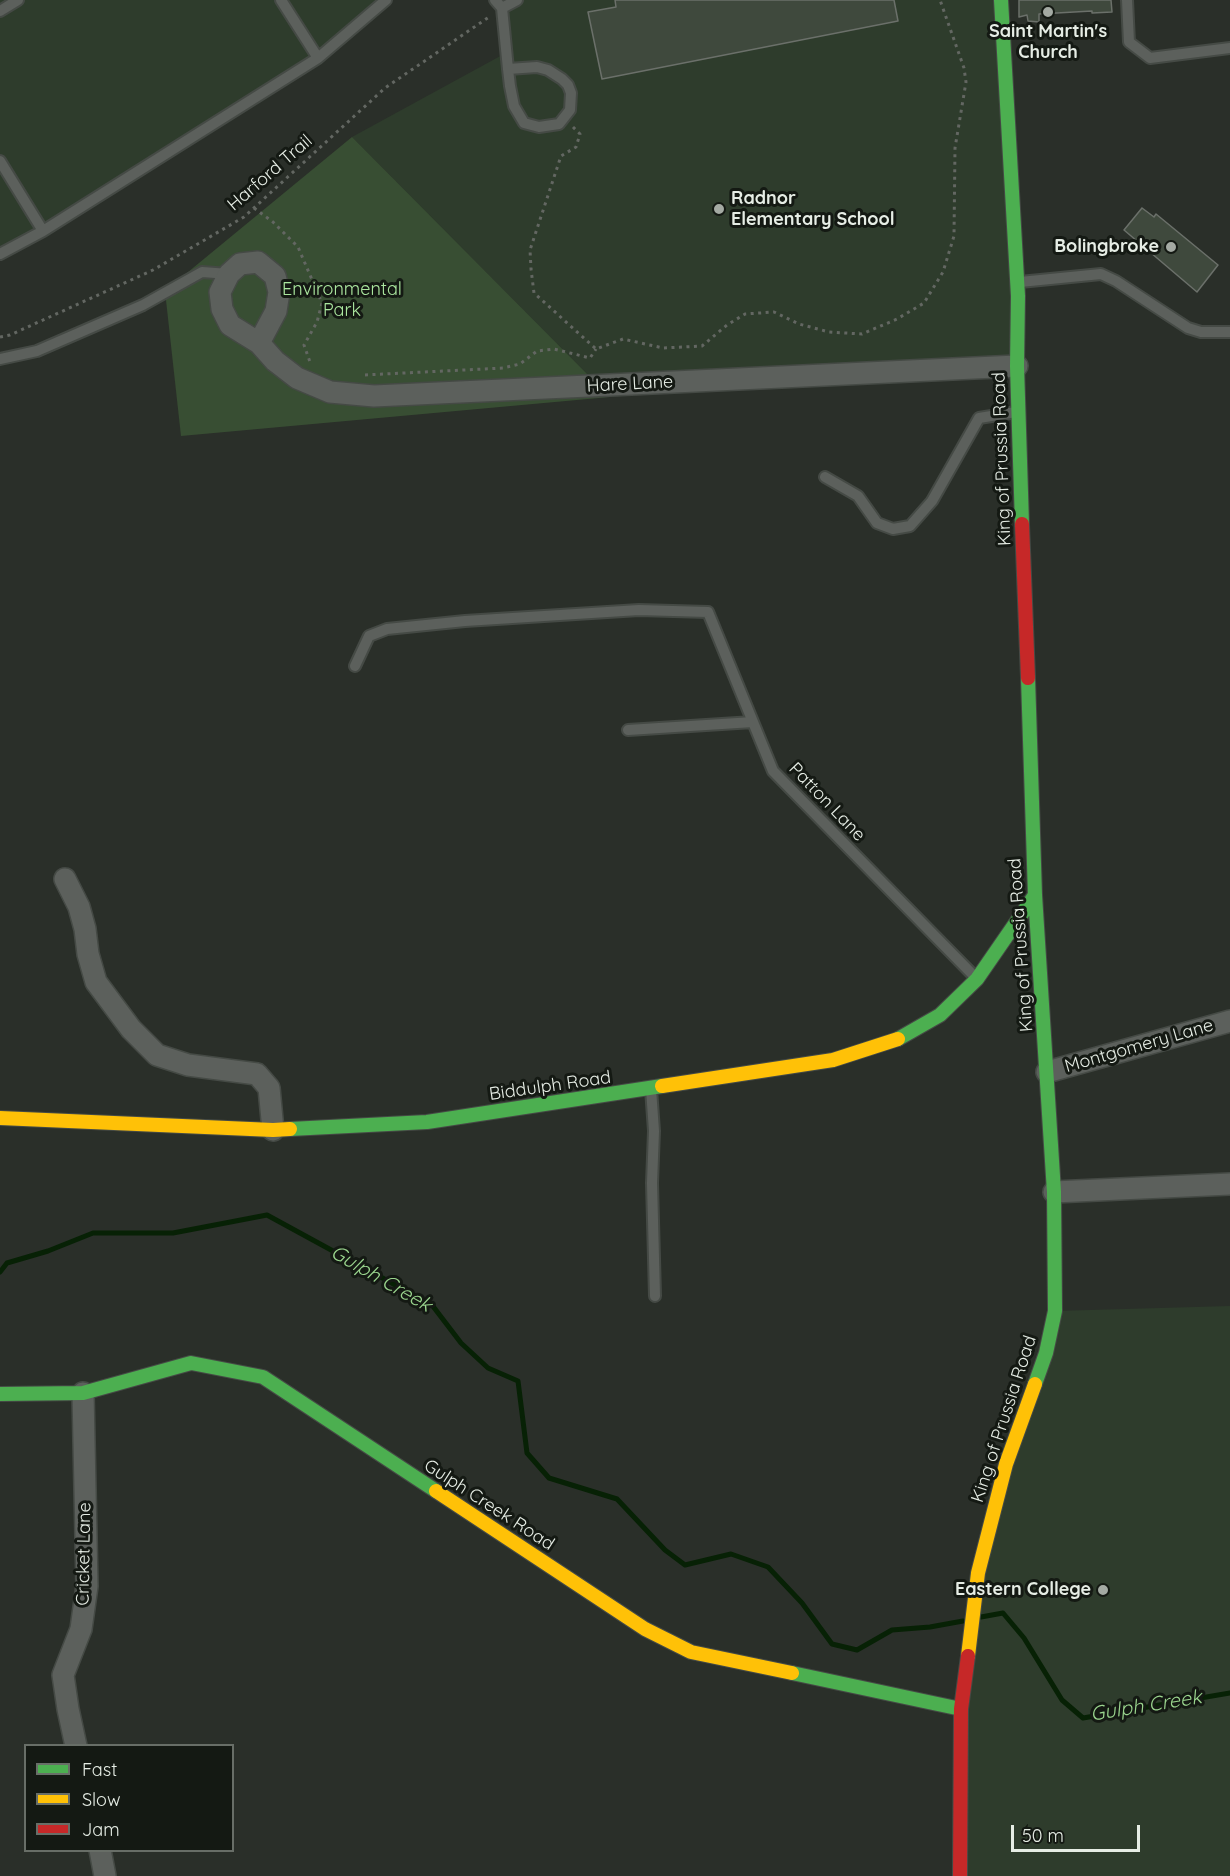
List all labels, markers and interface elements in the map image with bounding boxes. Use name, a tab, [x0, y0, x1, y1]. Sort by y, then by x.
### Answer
marker: Saint Martin's Church	[1041, 5, 1055, 19]
place label: Saint Martin's Church	[989, 21, 1107, 63]
street label: Harford Trail	[223, 130, 317, 216]
place label: Radnor Elementary School	[731, 188, 895, 230]
marker: Radnor Elementary School	[712, 202, 726, 216]
place label: Bolingbroke	[1054, 236, 1159, 258]
marker: Bolingbroke	[1164, 240, 1178, 254]
park label: Environmental Park	[282, 279, 402, 322]
street label: Hare Lane	[586, 371, 674, 397]
street label: King of Prussia Road	[988, 372, 1016, 546]
street label: Patton Lane	[784, 758, 870, 846]
street label: King of Prussia Road	[1004, 857, 1038, 1033]
street label: Montgomery Lane	[1062, 1014, 1216, 1078]
street label: Biddulph Road	[488, 1067, 612, 1105]
water label: Gulph Creek	[326, 1240, 436, 1318]
street label: King of Prussia Road	[967, 1333, 1041, 1505]
street label: Gulph Creek Road	[420, 1455, 558, 1555]
street label: Cricket Lane	[72, 1502, 96, 1606]
place label: Eastern College	[955, 1579, 1091, 1601]
marker: Eastern College	[1096, 1583, 1110, 1597]
water label: Gulph Creek	[1089, 1685, 1203, 1727]
legend	[24, 1744, 234, 1852]
text: Fast	[82, 1758, 117, 1781]
text: Slow	[82, 1788, 120, 1811]
scale bar	[1014, 1813, 1143, 1851]
text: Jam	[82, 1818, 120, 1841]
text: 50 m	[1022, 1824, 1064, 1847]

